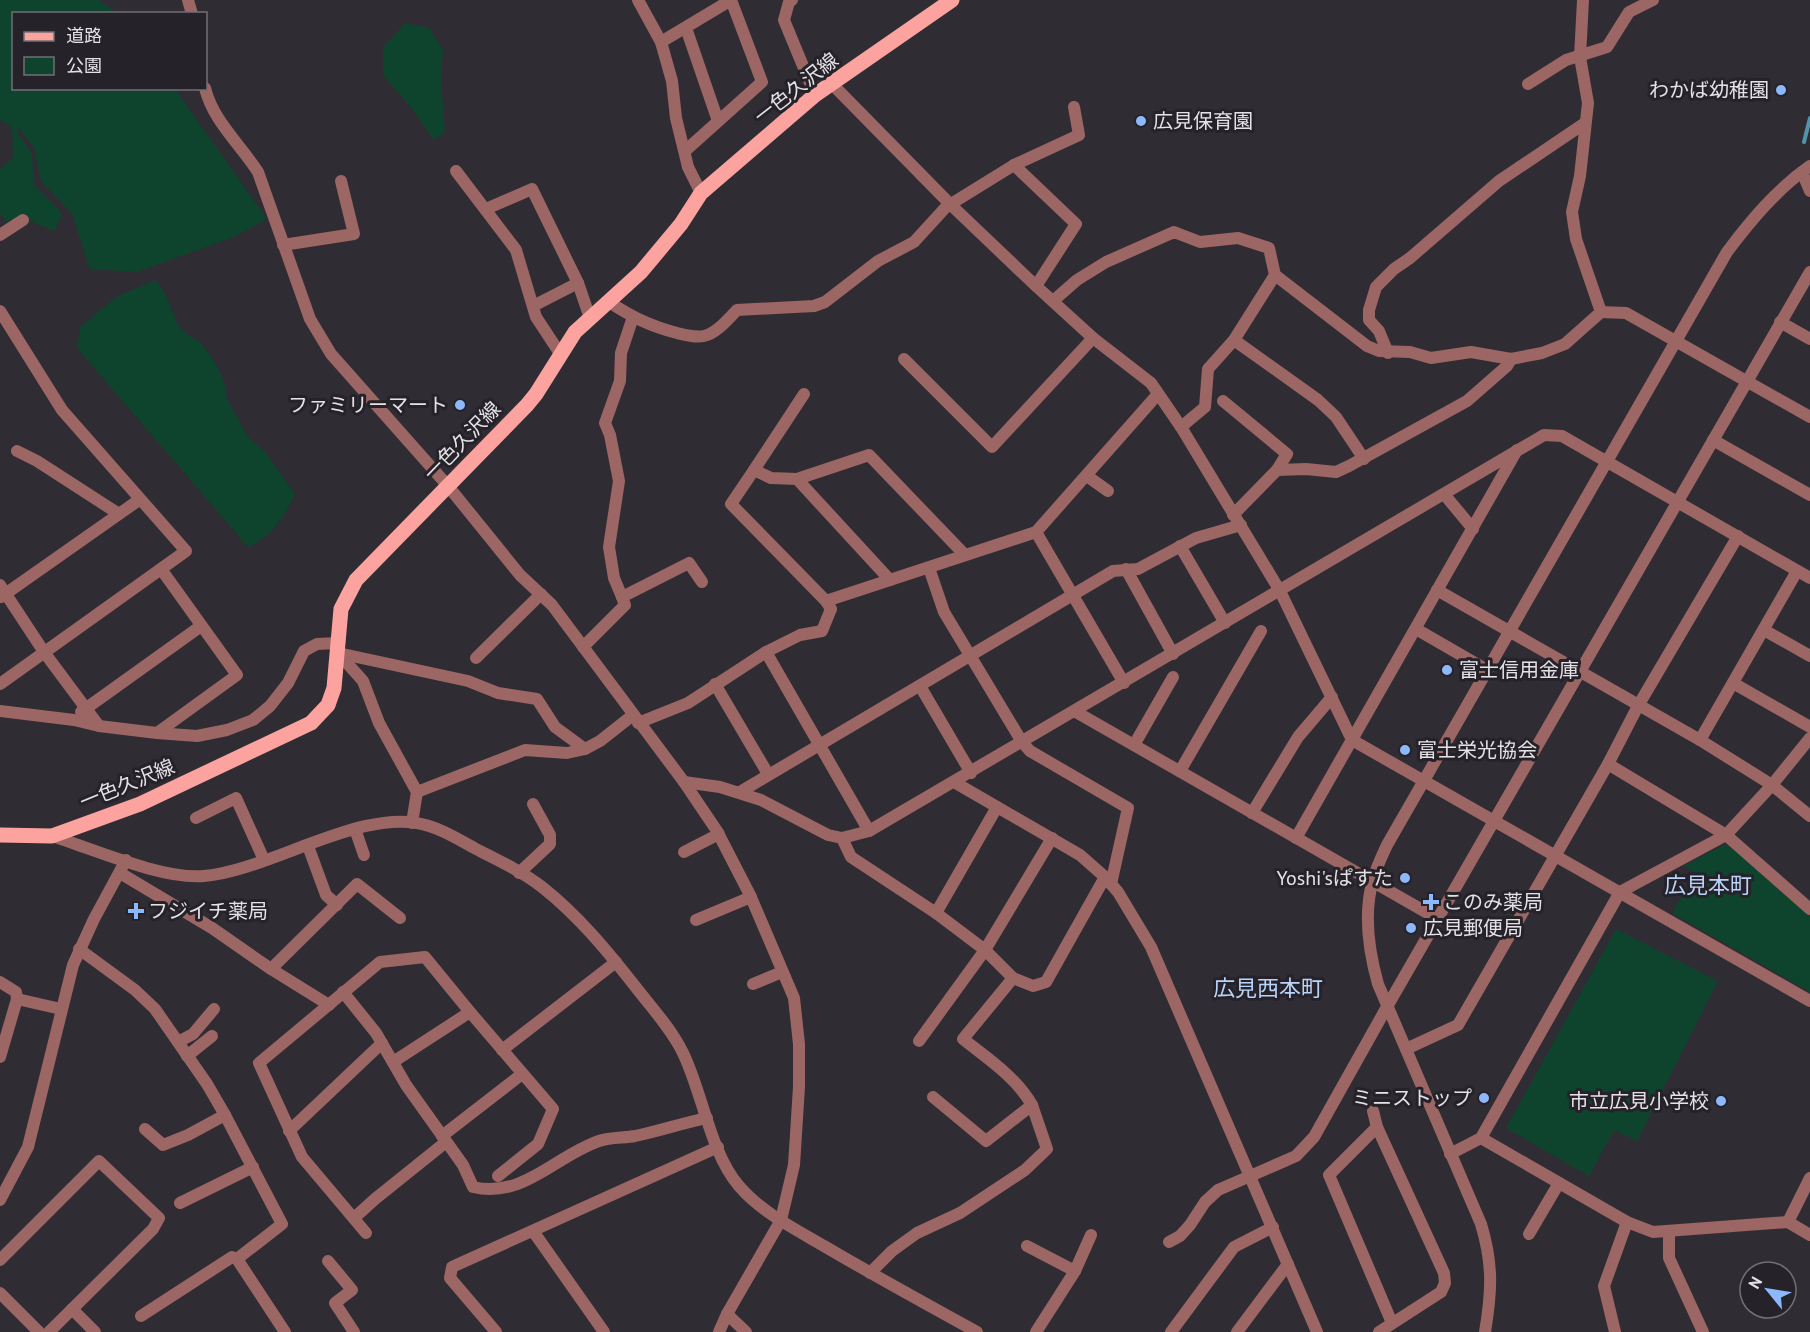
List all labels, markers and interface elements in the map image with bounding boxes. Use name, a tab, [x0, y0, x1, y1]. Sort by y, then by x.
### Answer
legend	[12, 12, 207, 90]
text: 道路	[66, 24, 102, 47]
street label: 一色久沢線	[749, 47, 843, 129]
text: 公園	[66, 54, 102, 77]
place label: わかば幼稚園	[1649, 77, 1769, 103]
marker: わかば幼稚園	[1774, 83, 1788, 97]
place label: 広見保育園	[1153, 108, 1253, 134]
marker: 広見保育園	[1134, 114, 1148, 128]
place label: ファミリーマート	[288, 392, 448, 418]
street label: 一色久沢線	[418, 396, 506, 486]
marker: ファミリーマート	[453, 398, 467, 412]
place label: 富士信用金庫	[1459, 657, 1579, 683]
marker: 富士信用金庫	[1440, 663, 1454, 677]
place label: 富士栄光協会	[1417, 737, 1537, 763]
marker: 富士栄光協会	[1398, 743, 1412, 757]
street label: 一色久沢線	[76, 753, 178, 815]
place label: Yoshi'sぱすた	[1277, 865, 1393, 891]
marker: Yoshi'sぱすた	[1398, 871, 1412, 885]
district label: 広見本町	[1664, 871, 1752, 899]
place label: このみ薬局	[1443, 889, 1543, 915]
marker: このみ薬局	[1424, 895, 1438, 909]
place label: フジイチ薬局	[148, 898, 268, 924]
marker: フジイチ薬局	[129, 904, 143, 918]
place label: 広見郵便局	[1423, 915, 1523, 941]
marker: 広見郵便局	[1404, 921, 1418, 935]
district label: 広見西本町	[1213, 974, 1323, 1002]
place label: ミニストップ	[1352, 1085, 1472, 1111]
place label: 市立広見小学校	[1569, 1088, 1709, 1114]
marker: ミニストップ	[1477, 1091, 1491, 1105]
marker: 市立広見小学校	[1714, 1094, 1728, 1108]
north arrow	[1738, 1260, 1798, 1320]
text: N	[1744, 1273, 1766, 1292]

